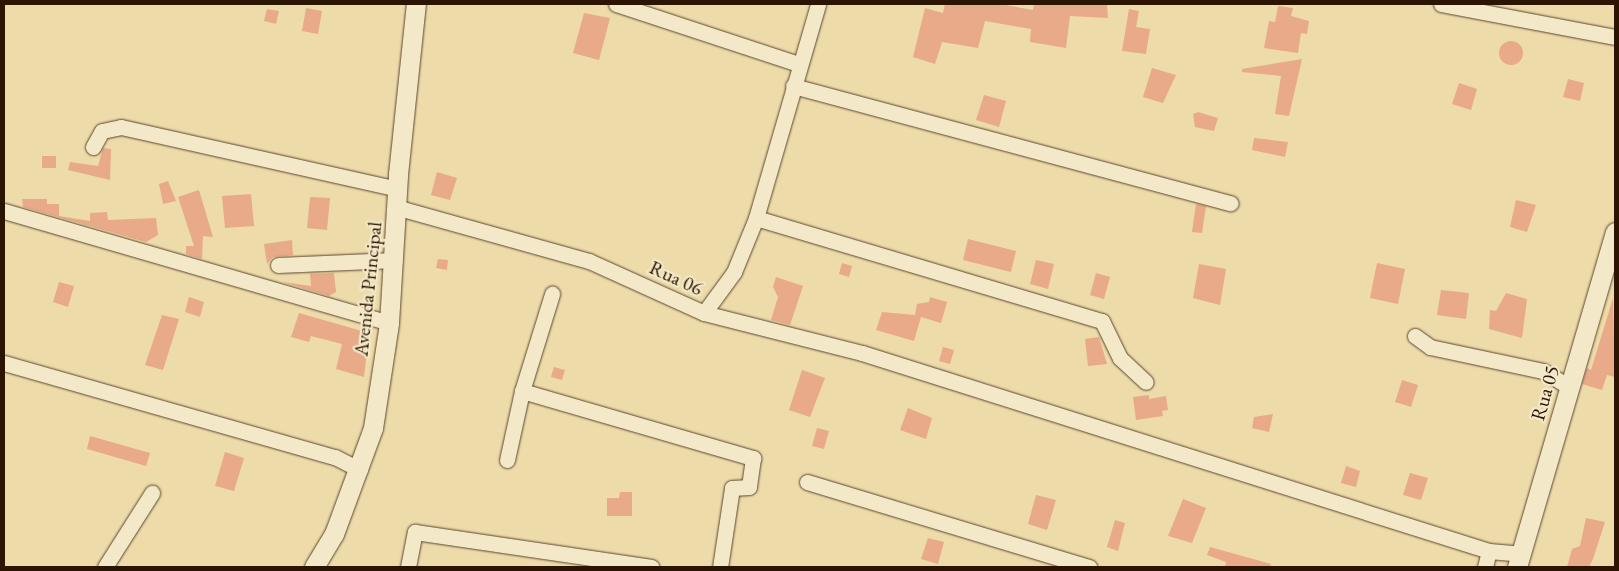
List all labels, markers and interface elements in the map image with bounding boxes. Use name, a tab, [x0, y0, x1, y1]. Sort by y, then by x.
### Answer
street label: Avenida Principal	[349, 221, 387, 357]
street label: Rua 06	[646, 255, 706, 301]
street label: Rua 05	[1526, 363, 1564, 423]

